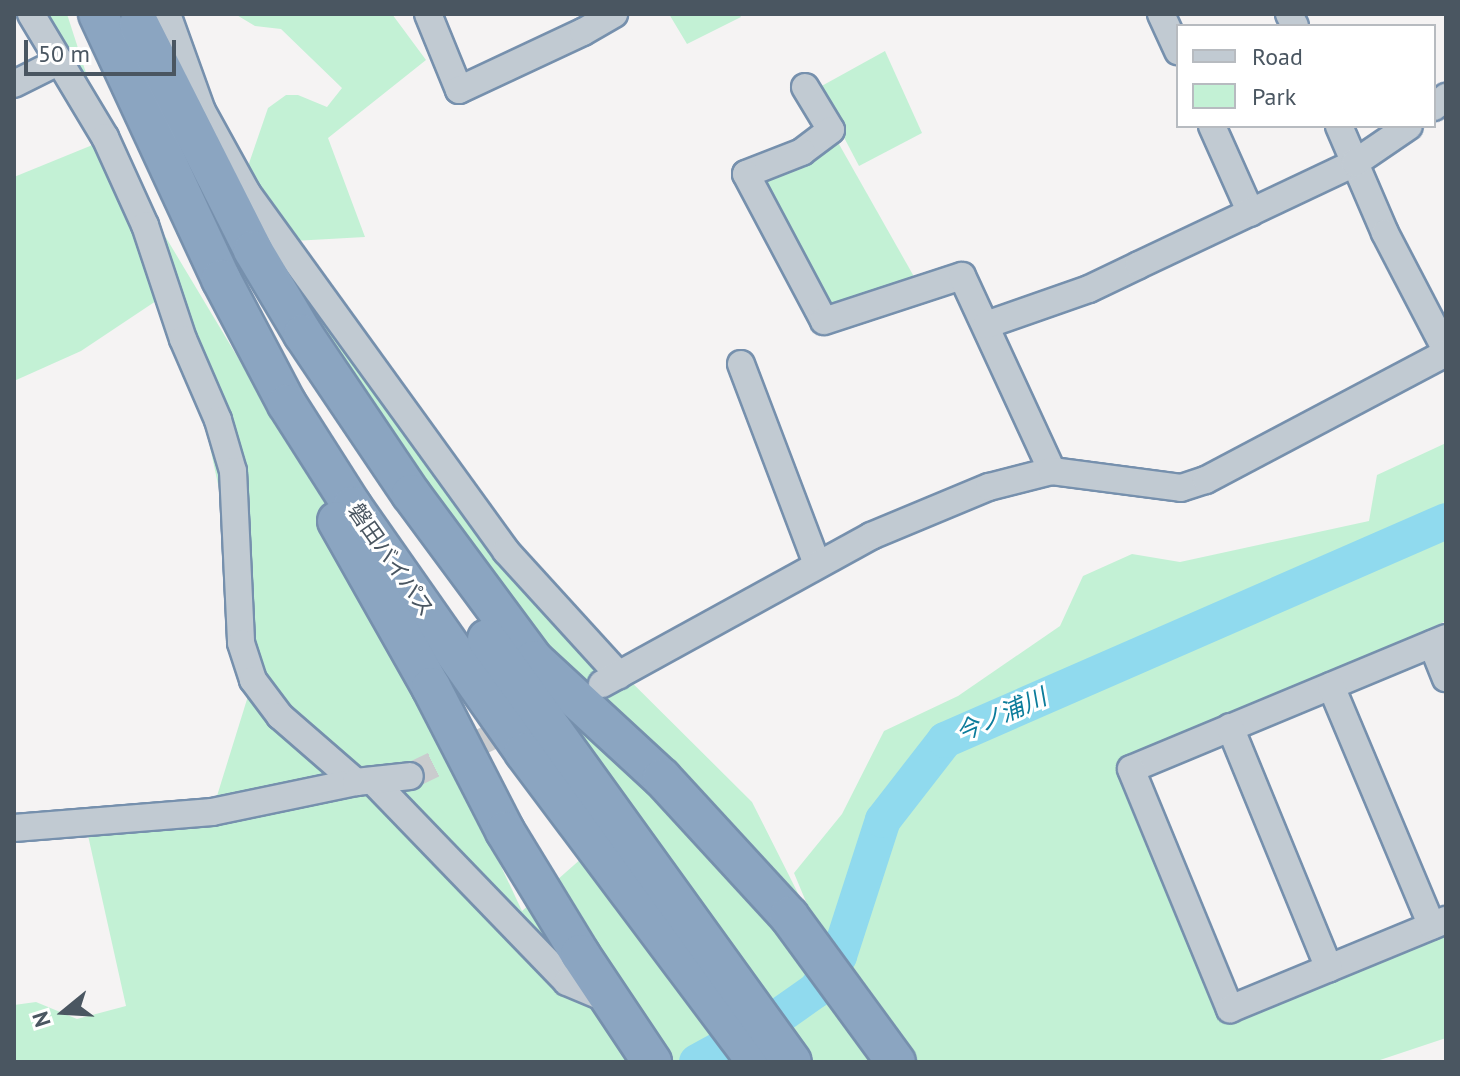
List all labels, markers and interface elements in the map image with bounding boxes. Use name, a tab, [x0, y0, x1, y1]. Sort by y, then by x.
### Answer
scale bar	[28, 24, 180, 74]
legend	[1176, 24, 1436, 128]
text: 50 m	[38, 38, 90, 69]
text: Road	[1252, 41, 1303, 72]
text: Park	[1252, 81, 1296, 112]
street label: 磐田バイパス	[342, 498, 440, 622]
water label: 今ノ浦川	[951, 682, 1051, 748]
north arrow	[24, 972, 104, 1052]
text: N	[26, 1008, 57, 1031]

